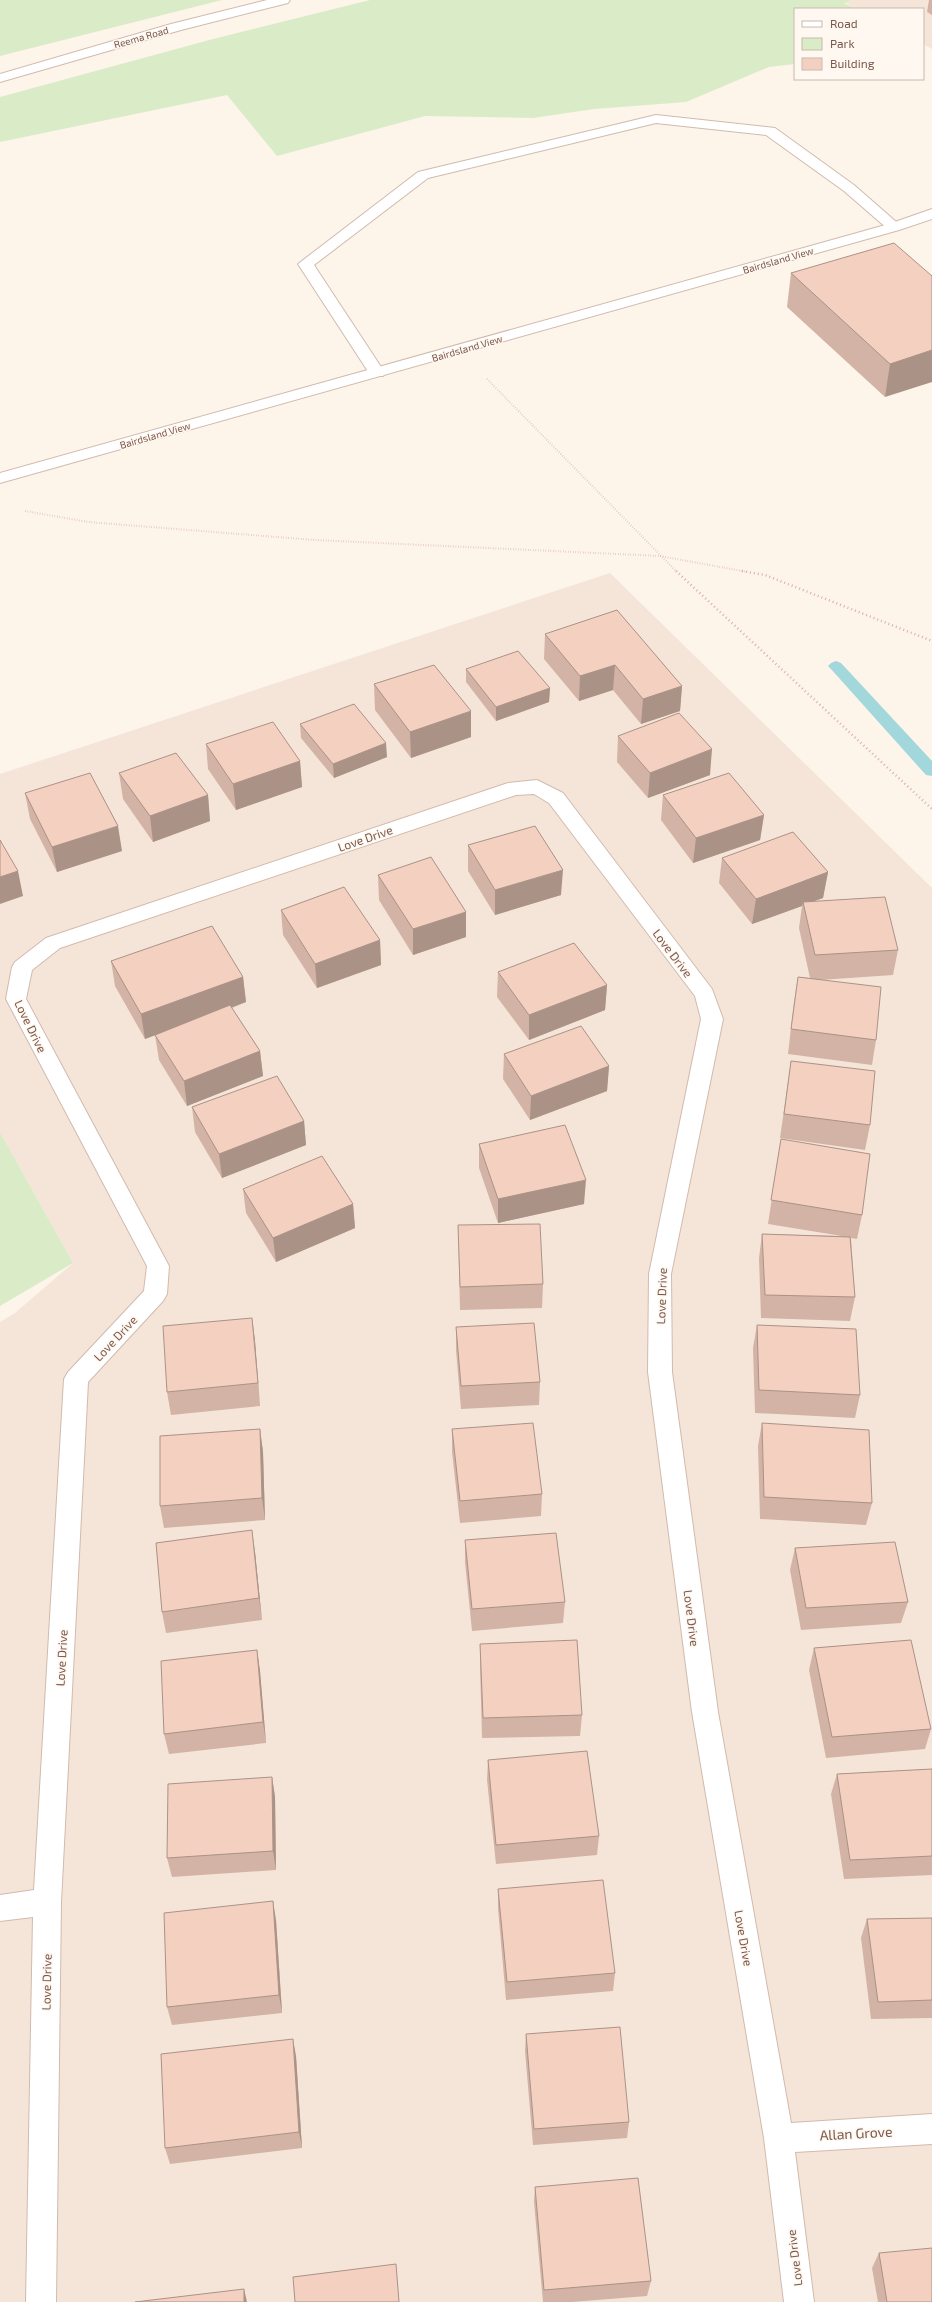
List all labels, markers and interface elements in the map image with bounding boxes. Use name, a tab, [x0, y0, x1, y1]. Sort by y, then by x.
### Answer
legend	[794, 8, 924, 80]
text: Road	[830, 16, 858, 30]
street label: Reema Road	[112, 23, 170, 51]
text: Park	[830, 36, 855, 50]
text: Building	[830, 56, 875, 70]
street label: Bairdsland View	[741, 244, 815, 276]
street label: Bairdsland View	[430, 332, 504, 364]
street label: Bairdsland View	[118, 419, 192, 451]
street label: Love Drive	[336, 822, 394, 854]
street label: Love Drive	[650, 926, 696, 980]
street label: Love Drive	[12, 997, 50, 1055]
street label: Love Drive	[653, 1267, 669, 1325]
street label: Love Drive	[91, 1312, 139, 1364]
street label: Love Drive	[682, 1589, 702, 1647]
street label: Love Drive	[53, 1629, 69, 1687]
street label: Love Drive	[732, 1909, 756, 1967]
street label: Love Drive	[39, 1953, 53, 2011]
street label: Allan Grove	[819, 2123, 893, 2143]
street label: Love Drive	[784, 2229, 804, 2287]

